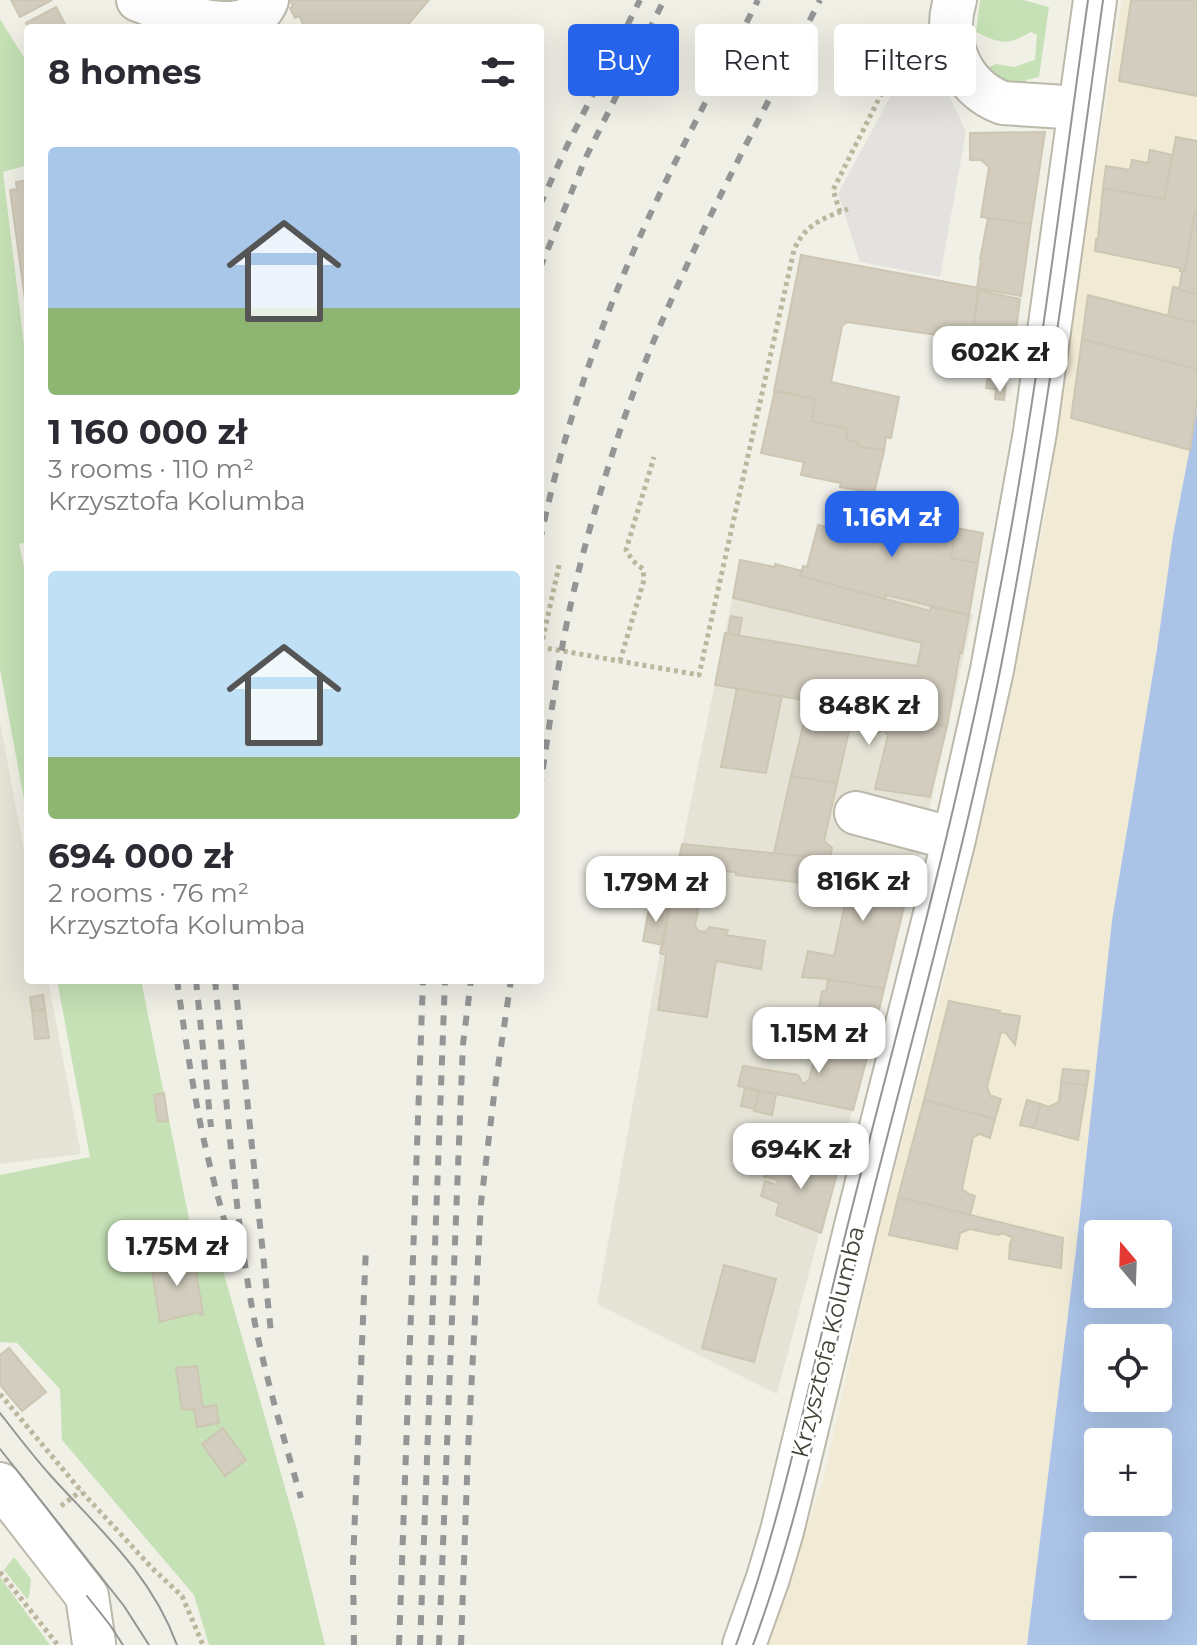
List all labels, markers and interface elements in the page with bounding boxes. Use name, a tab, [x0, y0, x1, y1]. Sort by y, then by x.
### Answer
chip: Buy	[568, 24, 679, 96]
chip: Rent	[695, 24, 818, 96]
chip: Filters	[834, 24, 976, 96]
icon: filters	[476, 50, 520, 94]
text: 8 homes	[48, 51, 201, 93]
icon: home	[212, 199, 356, 343]
pin: 602K zł	[926, 326, 1074, 394]
text: 602K zł	[951, 336, 1049, 368]
text: 1 160 000 zł	[48, 411, 247, 453]
text: 3 rooms · 110 m²	[48, 453, 254, 485]
text: Krzysztofa Kolumba	[48, 485, 306, 517]
pin: 1.16M zł	[809, 491, 975, 559]
text: 1.16M zł	[843, 501, 941, 533]
icon: home	[212, 623, 356, 767]
pin: 848K zł	[795, 679, 943, 747]
text: 848K zł	[818, 689, 920, 721]
text: 694 000 zł	[48, 835, 233, 877]
pin: 816K zł	[789, 855, 937, 923]
pin: 1.79M zł	[573, 856, 739, 924]
text: 816K zł	[816, 865, 910, 897]
text: 1.79M zł	[604, 866, 708, 898]
text: 2 rooms · 76 m²	[48, 877, 249, 909]
text: Krzysztofa Kolumba	[48, 909, 306, 941]
pin: 1.15M zł	[736, 1007, 902, 1075]
text: 1.15M zł	[770, 1017, 868, 1049]
pin: 694K zł	[727, 1123, 875, 1191]
text: 694K zł	[751, 1133, 851, 1165]
pin: 1.75M zł	[94, 1220, 260, 1288]
north arrow	[1084, 1220, 1172, 1308]
map controls	[1084, 1220, 1172, 1620]
street label: Krzysztofa Kolumba	[785, 1223, 870, 1461]
text: 1.75M zł	[126, 1230, 228, 1262]
button: locate	[1084, 1324, 1172, 1412]
button: +	[1084, 1428, 1172, 1516]
button: −	[1084, 1532, 1172, 1620]

